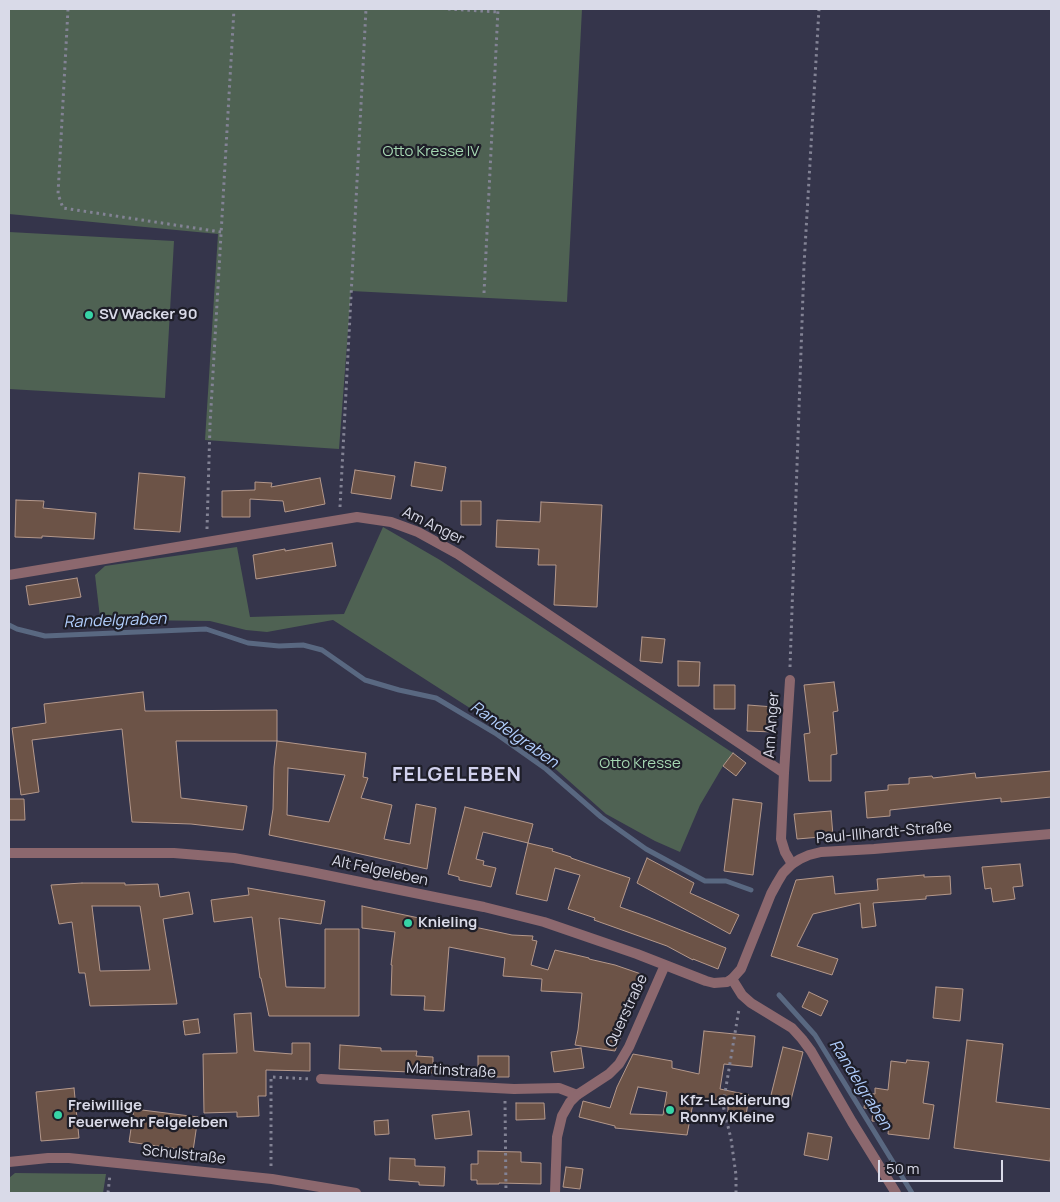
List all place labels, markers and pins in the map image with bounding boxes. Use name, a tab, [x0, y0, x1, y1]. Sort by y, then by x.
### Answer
place label: SV Wacker 90	[99, 306, 198, 324]
marker: SV Wacker 90	[83, 309, 95, 321]
place label: Knieling	[418, 914, 477, 932]
marker: Knieling	[402, 917, 414, 929]
place label: Kfz-Lackierung Ronny Kleine	[680, 1092, 790, 1127]
place label: Freiwillige Feuerwehr Felgeleben	[68, 1097, 228, 1132]
marker: Kfz-Lackierung Ronny Kleine	[664, 1104, 676, 1116]
marker: Freiwillige Feuerwehr Felgeleben	[52, 1109, 64, 1121]

